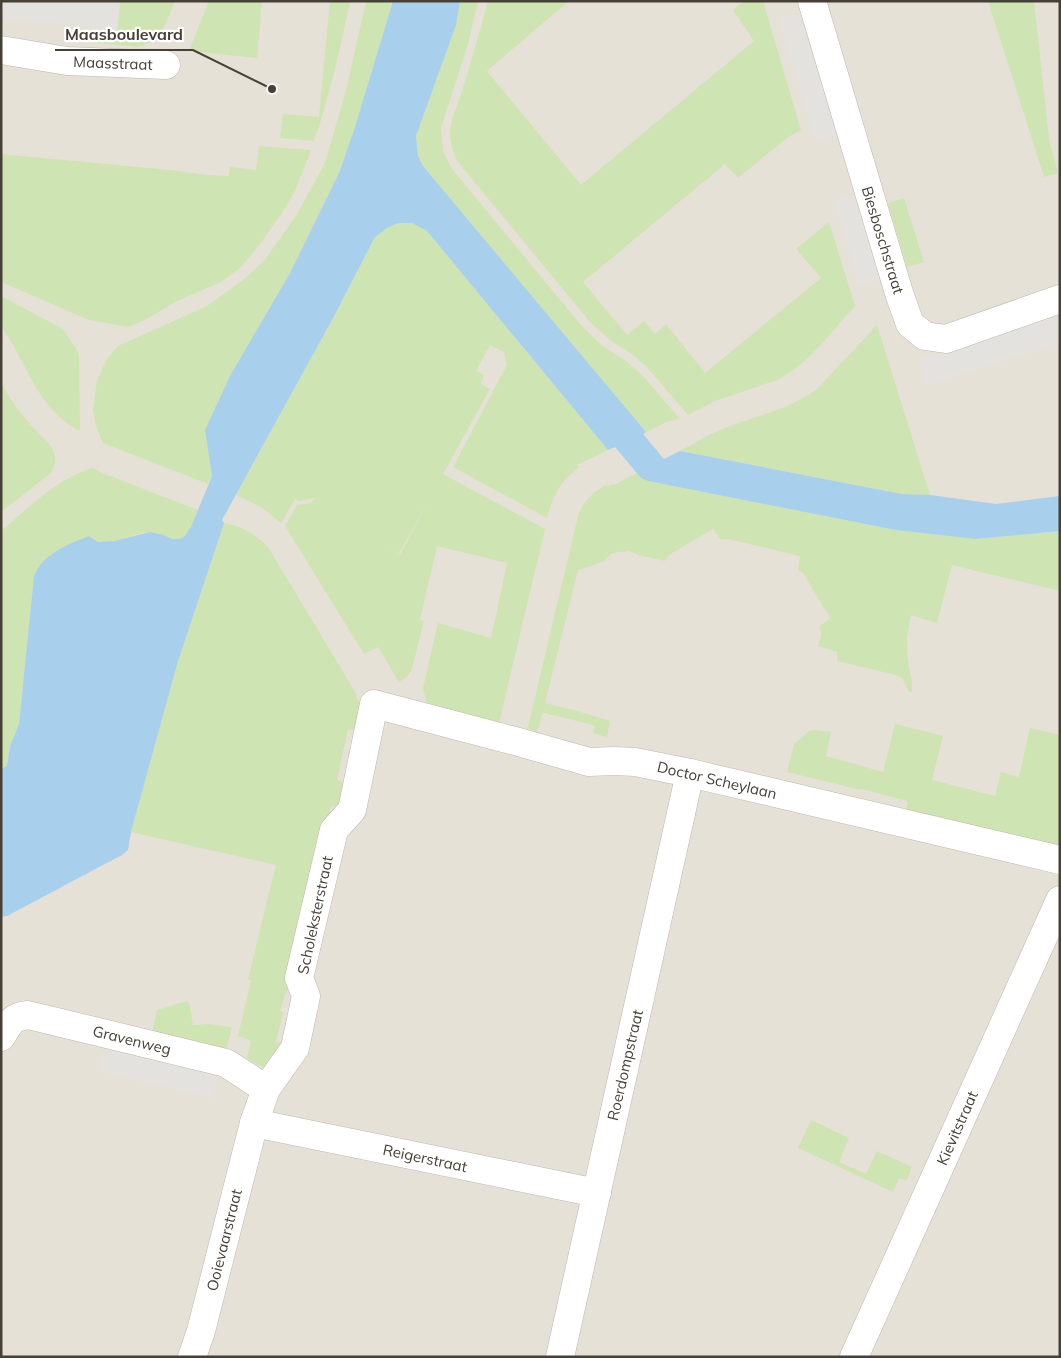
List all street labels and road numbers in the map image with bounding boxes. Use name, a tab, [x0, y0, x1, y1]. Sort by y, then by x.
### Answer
street label: Maasstraat	[73, 52, 153, 74]
street label: Biesboschstraat	[858, 184, 908, 296]
street label: Doctor Scheylaan	[655, 757, 779, 803]
street label: Scholeksterstraat	[293, 854, 337, 976]
street label: Roerdompstraat	[603, 1008, 647, 1122]
street label: Gravenweg	[91, 1021, 173, 1059]
street label: Kievitstraat	[932, 1088, 982, 1168]
street label: Reigerstraat	[381, 1140, 469, 1176]
street label: Ooievaarstraat	[202, 1187, 246, 1293]

